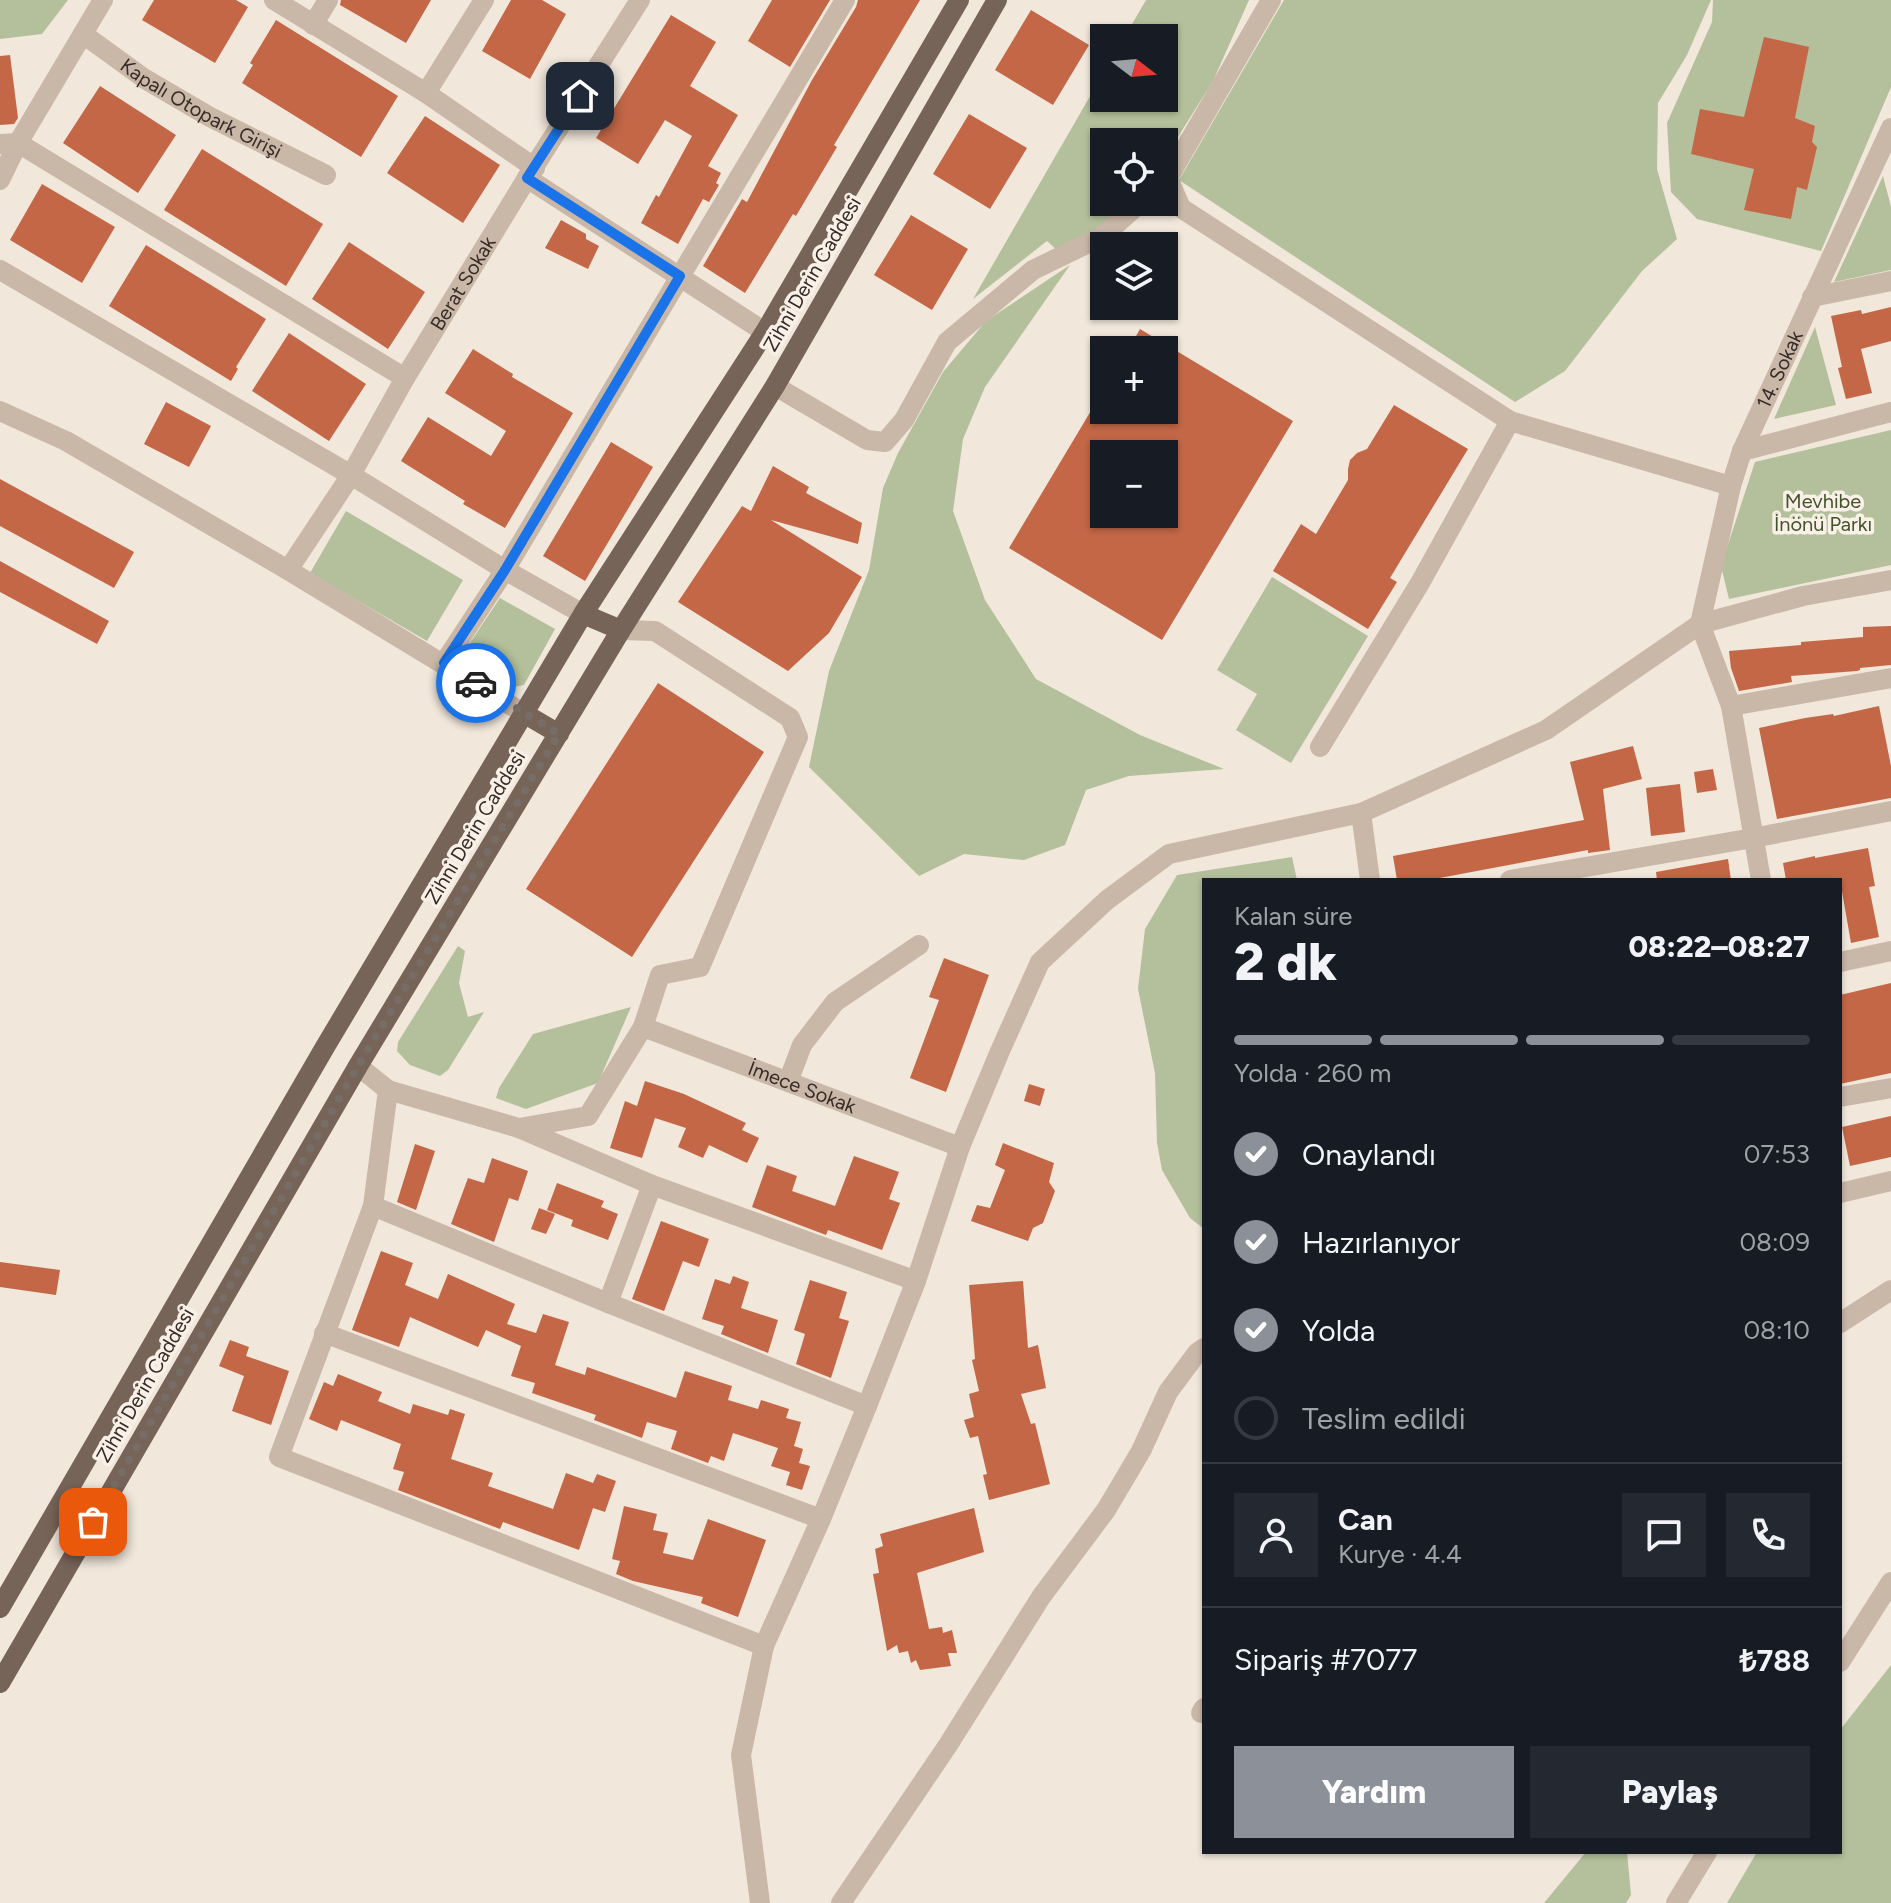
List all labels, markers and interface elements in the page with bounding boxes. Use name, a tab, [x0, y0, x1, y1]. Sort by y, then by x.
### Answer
north arrow	[1090, 24, 1178, 112]
map controls	[1090, 24, 1178, 528]
street label: Kapalı Otopark Girişi	[116, 53, 286, 163]
pin	[546, 62, 614, 130]
icon: home	[558, 74, 602, 118]
button: locate	[1090, 128, 1178, 216]
street label: Zihni Derin Caddesi	[758, 192, 866, 356]
street label: Berat Sokak	[425, 232, 501, 335]
button: layers	[1090, 232, 1178, 320]
street label: 14. Sokak	[1751, 326, 1808, 412]
button: +	[1090, 336, 1178, 424]
button: −	[1090, 440, 1178, 528]
park label: Mevhibe İnönü Parkı	[1774, 489, 1872, 536]
courier	[436, 643, 516, 723]
icon: car	[454, 661, 498, 705]
street label: Zihni Derin Caddesi	[420, 746, 530, 908]
text: Kalan süre	[1234, 900, 1352, 932]
text: 08:22–08:27	[1628, 928, 1810, 965]
text: 2 dk	[1234, 931, 1337, 993]
street label: İmece Sokak	[745, 1056, 860, 1119]
text: Yolda · 260 m	[1234, 1057, 1391, 1089]
icon: check	[1234, 1132, 1278, 1176]
text: Onaylandı	[1302, 1136, 1436, 1173]
text: 07:53	[1744, 1138, 1810, 1170]
icon: check	[1234, 1220, 1278, 1264]
text: Hazırlanıyor	[1302, 1224, 1460, 1261]
text: 08:09	[1739, 1226, 1810, 1258]
street label: Zihni Derin Caddesi	[91, 1303, 199, 1467]
icon: check	[1234, 1308, 1278, 1352]
text: Yolda	[1302, 1312, 1375, 1349]
text: 08:10	[1743, 1314, 1810, 1346]
text: Teslim edildi	[1302, 1400, 1466, 1437]
pin	[59, 1488, 127, 1556]
button: person	[1234, 1493, 1318, 1577]
button: chat	[1622, 1493, 1706, 1577]
button: phone	[1726, 1493, 1810, 1577]
icon: bag	[71, 1500, 115, 1544]
text: Can	[1338, 1501, 1393, 1538]
text: Kurye · 4.4	[1338, 1538, 1462, 1570]
text: Sipariş #7077	[1234, 1641, 1417, 1678]
text: ₺788	[1739, 1642, 1810, 1679]
button: Yardım	[1234, 1746, 1514, 1838]
button: Paylaş	[1530, 1746, 1810, 1838]

